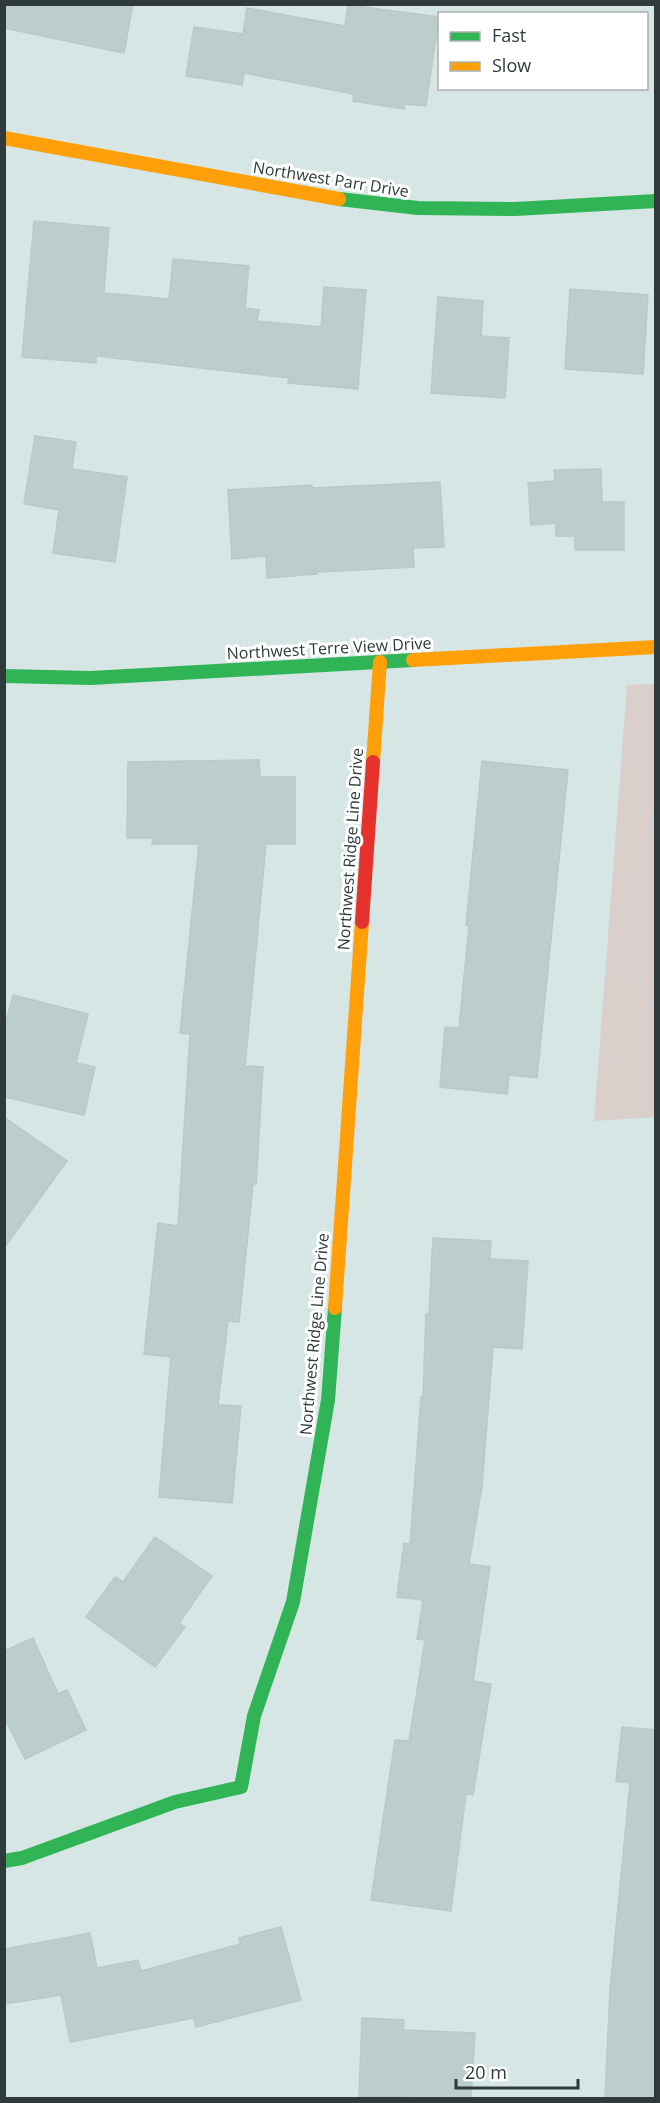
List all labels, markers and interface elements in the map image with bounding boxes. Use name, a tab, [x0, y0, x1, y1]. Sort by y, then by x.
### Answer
legend	[438, 12, 648, 90]
text: Fast	[492, 23, 526, 47]
text: Slow	[492, 53, 531, 77]
street label: Northwest Parr Drive	[251, 156, 411, 202]
street label: Northwest Terre View Drive	[226, 632, 432, 664]
street label: Northwest Ridge Line Drive	[332, 747, 368, 951]
street label: Northwest Ridge Line Drive	[294, 1232, 334, 1436]
scale bar	[456, 2052, 578, 2090]
text: 20 m	[465, 2060, 507, 2084]

